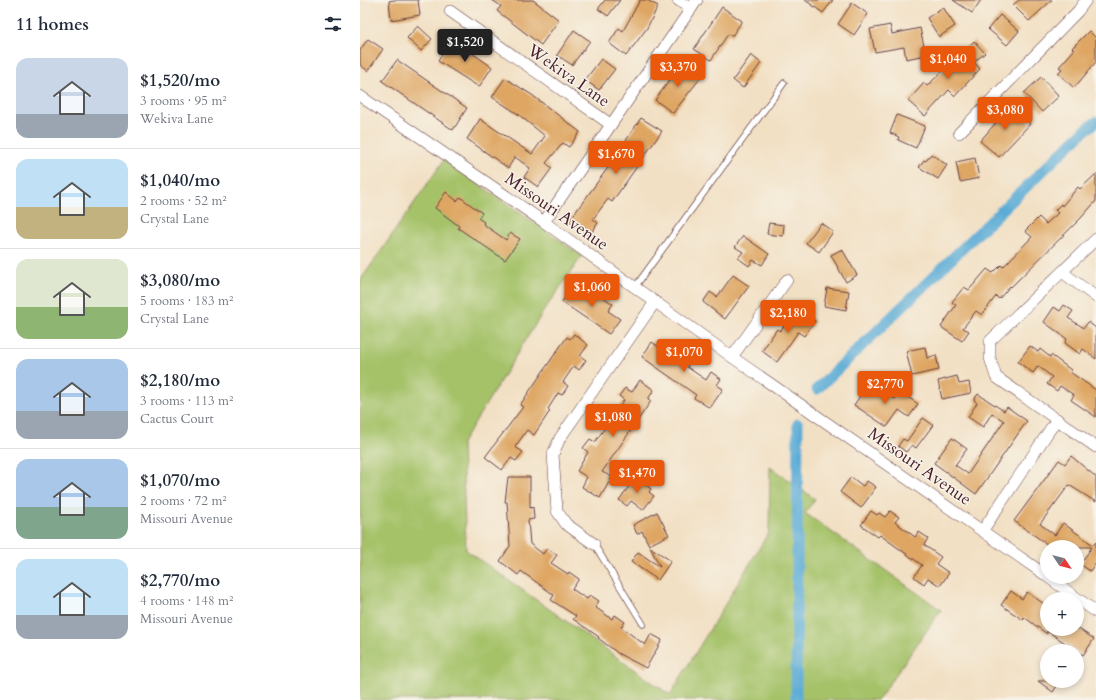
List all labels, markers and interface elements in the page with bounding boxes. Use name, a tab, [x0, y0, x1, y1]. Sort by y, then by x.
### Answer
text: 11 homes	[16, 13, 89, 36]
icon: filters	[322, 13, 344, 35]
pin: $1,520	[432, 29, 498, 63]
text: $1,520	[446, 33, 484, 51]
street label: Wekiva Lane	[522, 38, 615, 112]
pin: $1,040	[915, 46, 981, 80]
text: $1,040	[929, 50, 967, 68]
pin: $3,370	[645, 54, 711, 88]
text: $3,370	[659, 58, 697, 76]
text: $1,520/mo	[140, 69, 220, 92]
icon: home	[48, 74, 96, 122]
text: 3 rooms · 95 m²	[140, 92, 227, 110]
pin: $3,080	[972, 97, 1038, 131]
text: $3,080	[986, 101, 1024, 119]
text: Wekiva Lane	[140, 110, 213, 128]
pin: $1,670	[583, 141, 649, 175]
text: $1,670	[597, 145, 635, 163]
street label: Missouri Avenue	[500, 167, 613, 256]
text: $1,040/mo	[140, 169, 220, 192]
icon: home	[48, 175, 96, 223]
text: 2 rooms · 52 m²	[140, 192, 227, 210]
text: Crystal Lane	[140, 210, 209, 228]
text: $3,080/mo	[140, 269, 220, 292]
pin: $1,060	[559, 274, 625, 308]
icon: home	[48, 275, 96, 323]
text: $1,060	[573, 278, 611, 296]
text: 5 rooms · 183 m²	[140, 292, 233, 310]
pin: $2,180	[755, 300, 821, 334]
text: $2,180	[769, 304, 807, 322]
text: Crystal Lane	[140, 310, 209, 328]
pin: $1,070	[651, 339, 717, 373]
text: $1,070	[665, 343, 703, 361]
text: $2,180/mo	[140, 369, 220, 392]
pin: $2,770	[852, 371, 918, 405]
icon: home	[48, 375, 96, 423]
text: $2,770	[866, 375, 904, 393]
text: 3 rooms · 113 m²	[140, 392, 233, 410]
pin: $1,080	[580, 404, 646, 438]
text: $1,080	[594, 408, 632, 426]
text: Cactus Court	[140, 410, 214, 428]
street label: Missouri Avenue	[863, 422, 976, 511]
pin: $1,470	[604, 460, 670, 494]
text: $1,470	[618, 464, 656, 482]
text: $1,070/mo	[140, 469, 220, 492]
icon: home	[48, 475, 96, 523]
text: 2 rooms · 72 m²	[140, 492, 227, 510]
text: Missouri Avenue	[140, 510, 233, 528]
north arrow	[1040, 540, 1084, 584]
map controls	[1040, 540, 1084, 688]
text: $2,770/mo	[140, 569, 220, 592]
icon: home	[48, 575, 96, 623]
text: 4 rooms · 148 m²	[140, 592, 233, 610]
button: +	[1040, 592, 1084, 636]
text: Missouri Avenue	[140, 610, 233, 628]
button: −	[1040, 644, 1084, 688]

